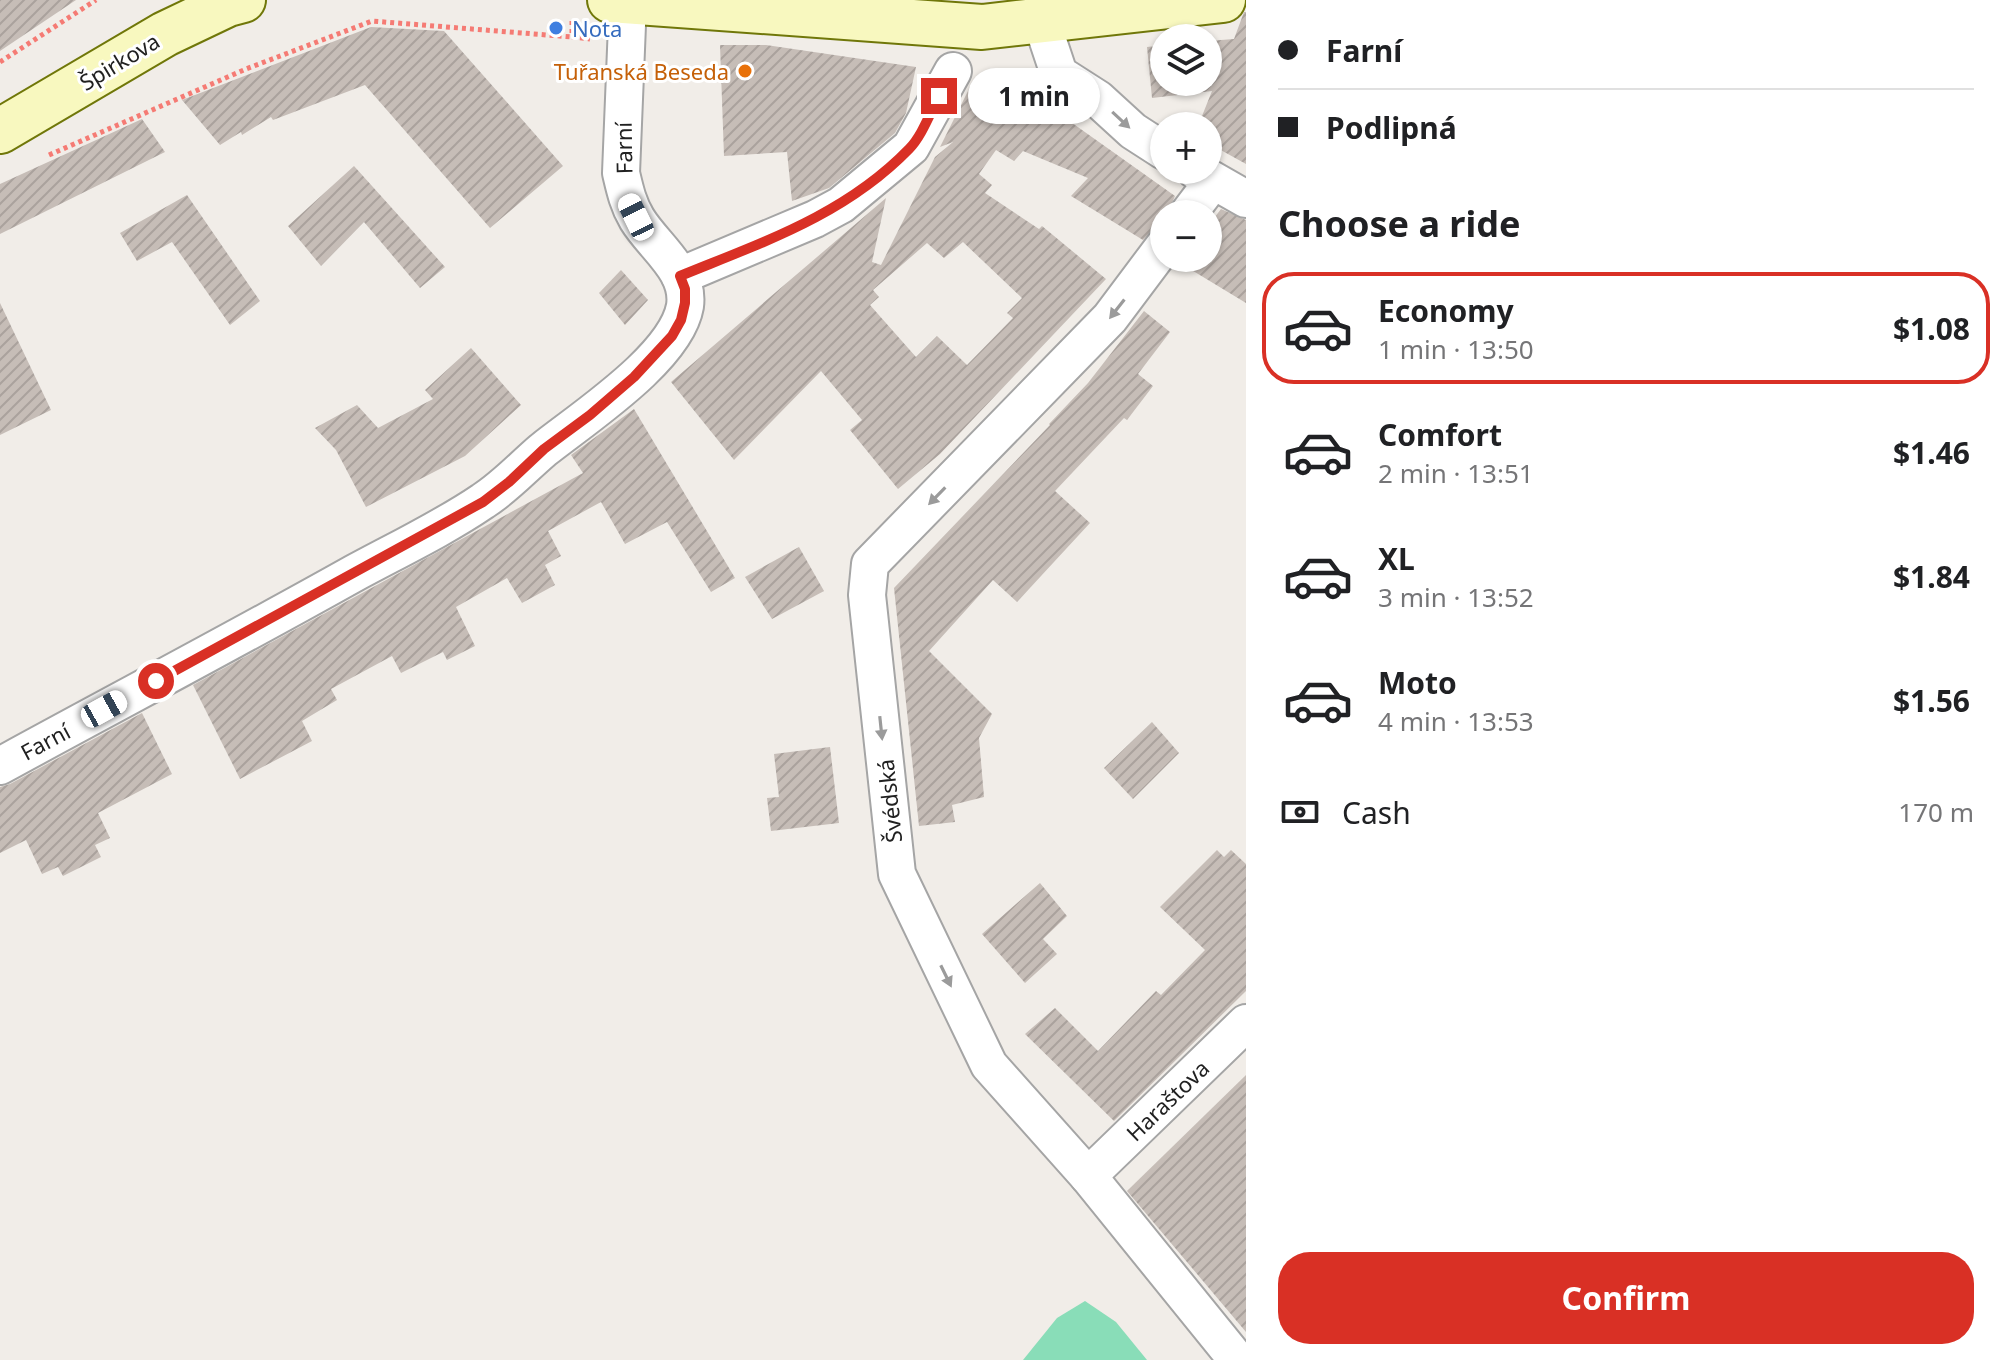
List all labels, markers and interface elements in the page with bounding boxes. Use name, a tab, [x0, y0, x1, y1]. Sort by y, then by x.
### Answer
place label: Nota	[572, 13, 622, 43]
marker: Nota	[547, 19, 565, 37]
map controls	[1150, 24, 1222, 272]
button: layers	[1150, 24, 1222, 96]
street label: Špirkova	[73, 25, 165, 97]
text: Farní	[1326, 30, 1402, 71]
place label: Tuřanská Beseda	[554, 56, 729, 86]
marker: Tuřanská Beseda	[736, 62, 754, 80]
callout: 1 min	[967, 68, 1099, 124]
route end	[921, 78, 957, 114]
text: 1 min	[998, 78, 1070, 114]
text: Podlipná	[1326, 107, 1457, 148]
one-way arrow	[1111, 110, 1130, 128]
button: +	[1150, 112, 1222, 184]
street label: Farní	[608, 120, 638, 174]
car	[615, 190, 657, 244]
text: Choose a ride	[1278, 199, 1520, 248]
button: −	[1150, 200, 1222, 272]
text: Economy	[1378, 290, 1514, 331]
icon: car	[1282, 292, 1354, 364]
one-way arrow	[1109, 298, 1125, 319]
text: $1.08	[1893, 308, 1970, 349]
text: 1 min · 13:50	[1378, 331, 1534, 367]
text: Comfort	[1378, 414, 1502, 455]
icon: car	[1282, 416, 1354, 488]
text: $1.46	[1893, 432, 1970, 473]
text: 2 min · 13:51	[1378, 455, 1534, 491]
one-way arrow	[928, 486, 946, 505]
text: XL	[1378, 538, 1415, 579]
icon: car	[1282, 540, 1354, 612]
text: $1.84	[1893, 556, 1970, 597]
text: 3 min · 13:52	[1378, 579, 1534, 615]
text: Moto	[1378, 662, 1457, 703]
route start	[138, 663, 174, 699]
icon: car	[1282, 664, 1354, 736]
text: $1.56	[1893, 680, 1970, 721]
car	[77, 687, 131, 731]
text: 4 min · 13:53	[1378, 703, 1534, 739]
street label: Farní	[15, 715, 76, 766]
one-way arrow	[875, 716, 888, 741]
street label: Švédská	[870, 758, 908, 844]
icon: cash	[1278, 790, 1322, 834]
text: Cash	[1342, 792, 1411, 833]
text: 170 m	[1898, 794, 1974, 830]
one-way arrow	[939, 964, 953, 988]
street label: Haraštova	[1119, 1053, 1215, 1147]
button: Confirm	[1278, 1252, 1974, 1344]

